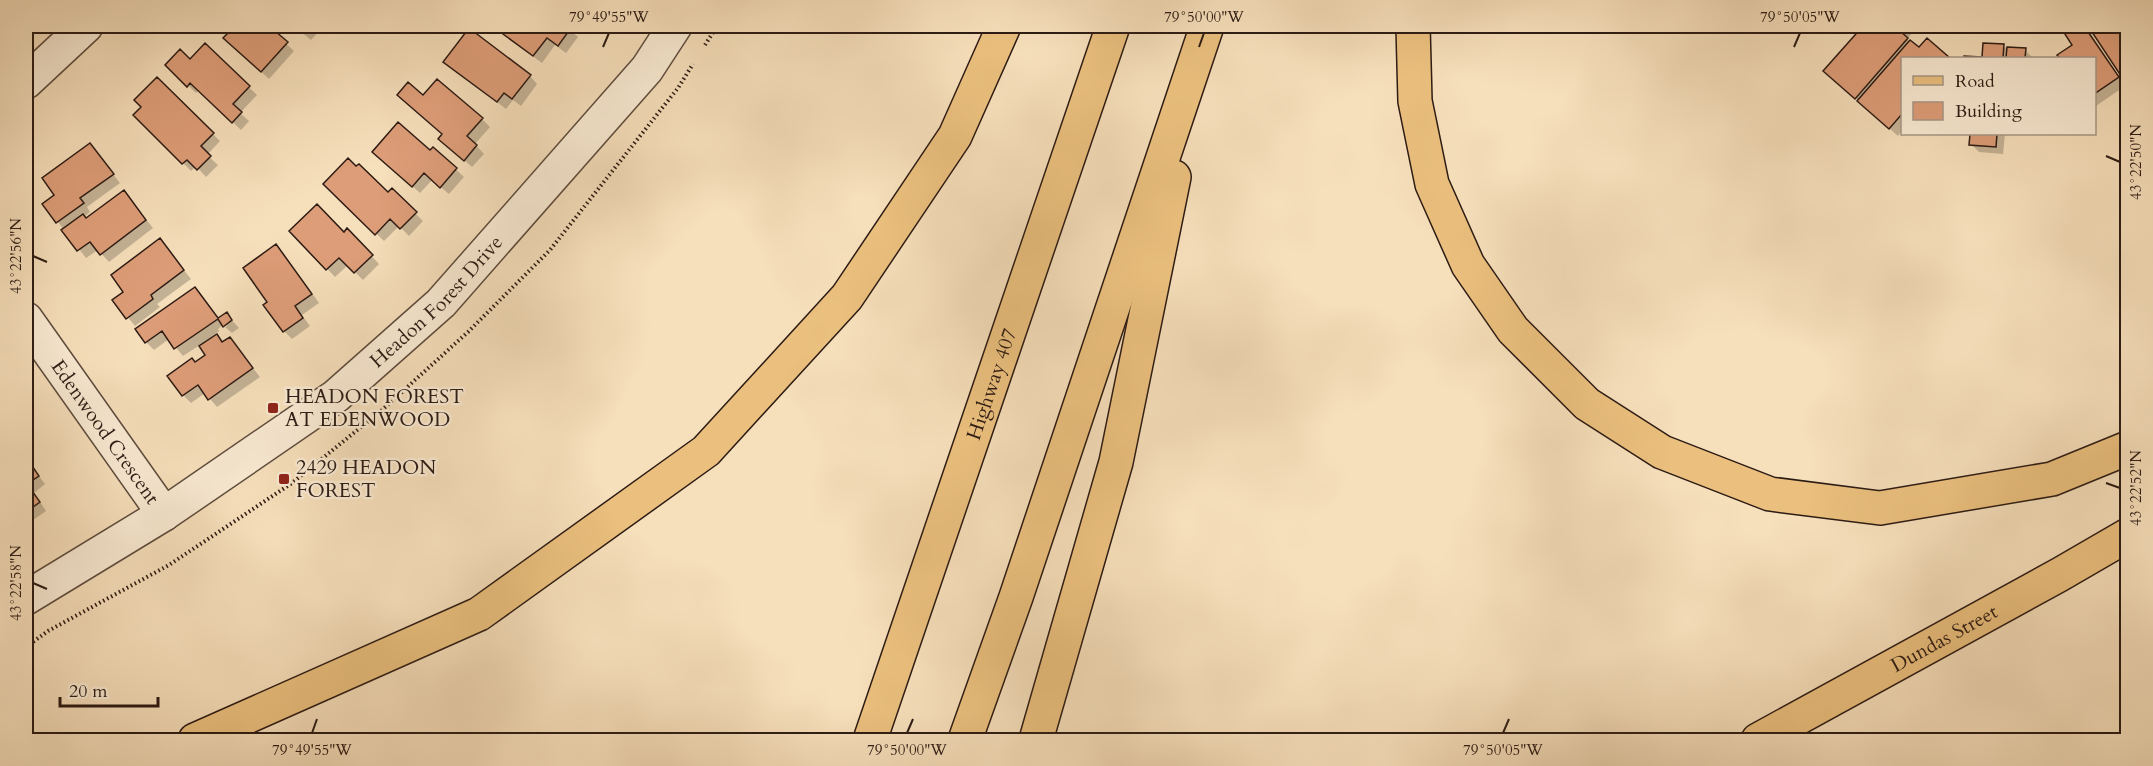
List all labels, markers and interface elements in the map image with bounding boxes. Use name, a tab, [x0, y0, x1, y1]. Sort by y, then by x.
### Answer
text: 79°49'55"W	[569, 7, 649, 27]
text: 79°50'00"W	[1164, 7, 1244, 27]
text: 79°50'05"W	[1760, 7, 1840, 27]
legend	[1901, 57, 2096, 135]
text: Road	[1955, 69, 1995, 94]
text: Building	[1955, 99, 2023, 124]
text: 43°22'50"N	[2126, 124, 2146, 200]
text: 43°22'56"N	[6, 218, 26, 294]
street label: Headon Forest Drive	[364, 229, 508, 374]
street label: Highway 407	[960, 325, 1023, 443]
street label: Edenwood Crescent	[45, 354, 167, 510]
place label: HEADON FOREST AT EDENWOOD	[285, 383, 464, 433]
marker: HEADON FOREST AT EDENWOOD	[266, 401, 280, 415]
text: 43°22'52"N	[2126, 450, 2146, 526]
place label: 2429 HEADON FOREST	[296, 454, 436, 504]
marker: 2429 HEADON FOREST	[277, 472, 291, 486]
text: 43°22'58"N	[6, 545, 26, 621]
street label: Dundas Street	[1886, 598, 2003, 678]
scale bar	[60, 670, 158, 708]
text: 20 m	[69, 679, 108, 704]
text: 79°49'55"W	[272, 740, 352, 760]
text: 79°50'00"W	[867, 740, 947, 760]
text: 79°50'05"W	[1463, 740, 1543, 760]

